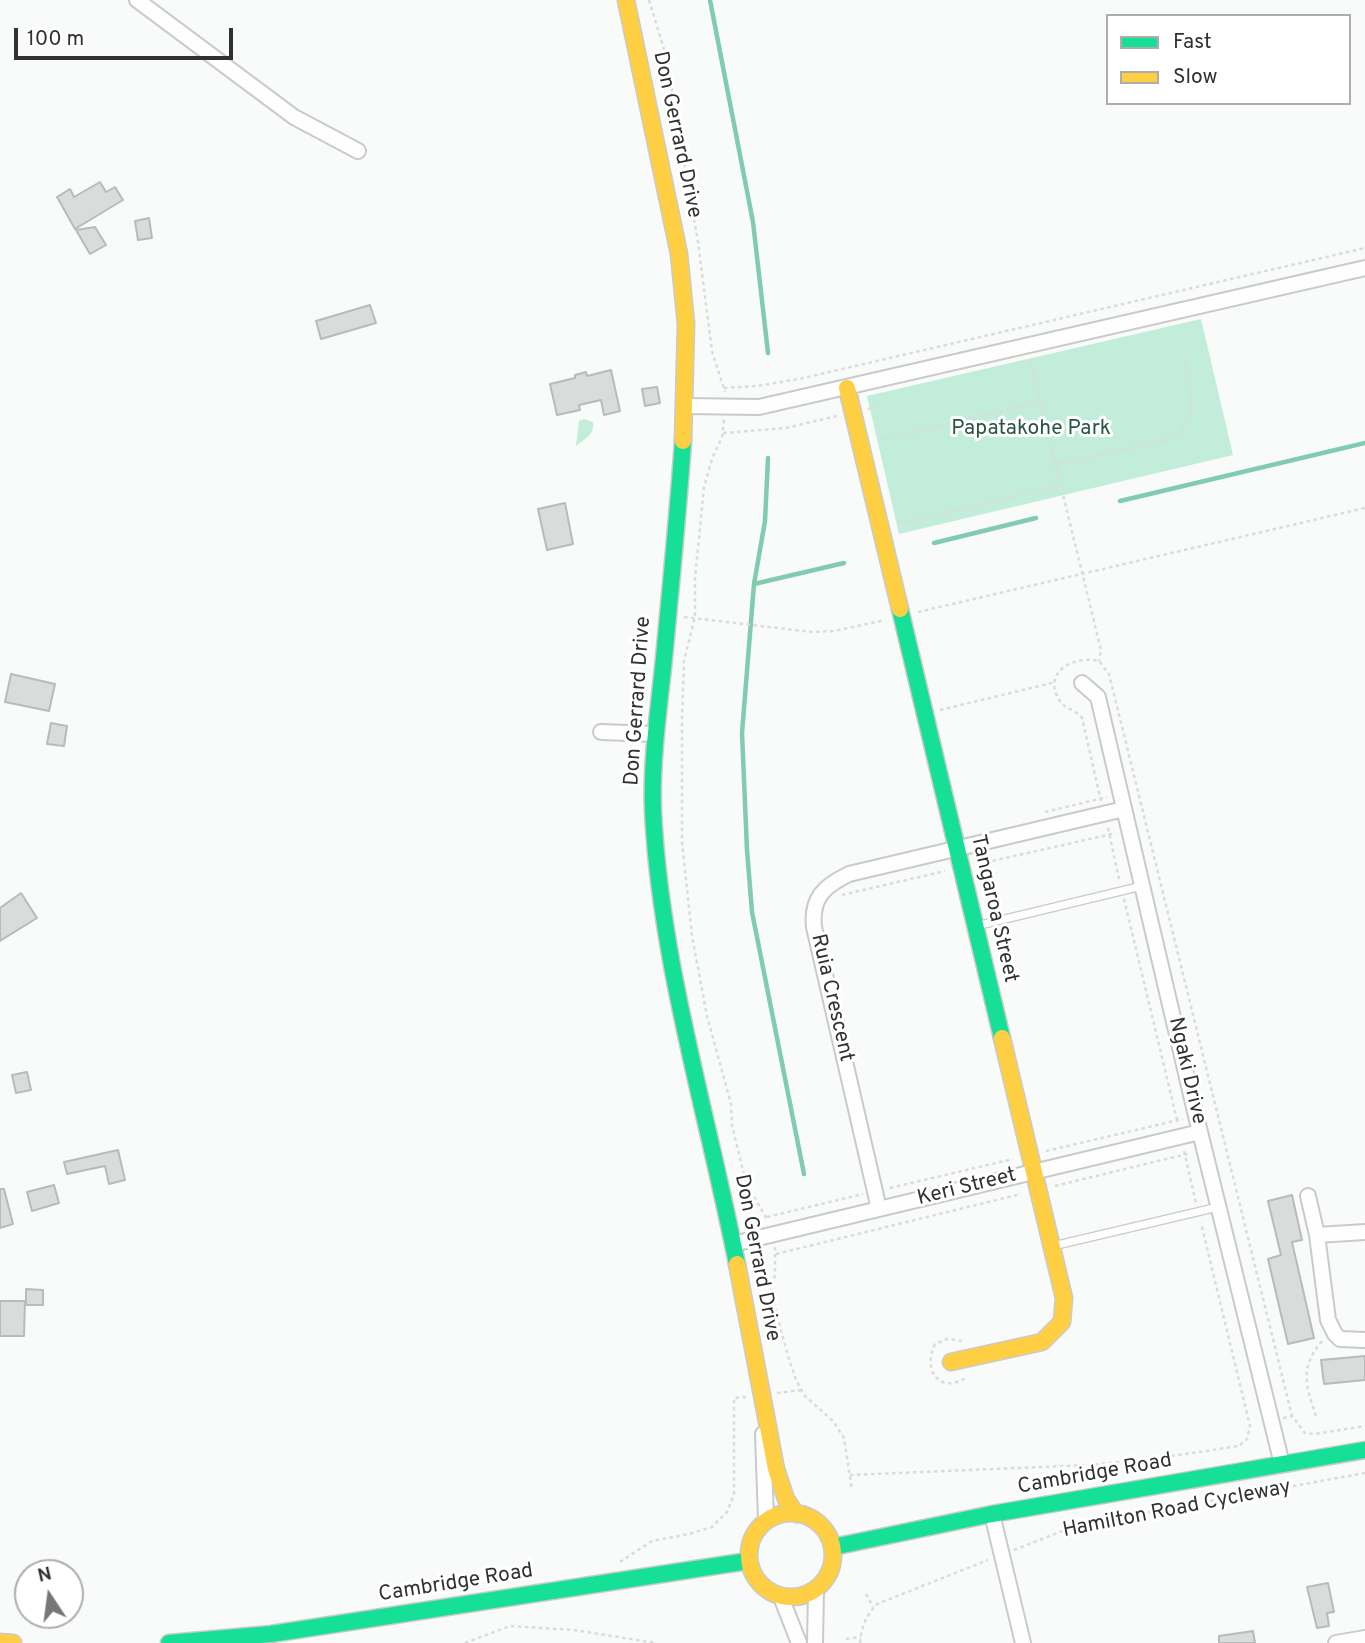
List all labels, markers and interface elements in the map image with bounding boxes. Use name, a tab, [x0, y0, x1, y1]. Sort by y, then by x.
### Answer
scale bar	[18, 14, 236, 58]
legend	[1106, 14, 1351, 105]
text: 100 m	[27, 26, 84, 53]
text: Fast	[1173, 29, 1212, 56]
street label: Don Gerrard Drive	[646, 49, 706, 221]
text: Slow	[1173, 64, 1218, 91]
park label: Papatakohe Park	[951, 417, 1111, 443]
street label: Don Gerrard Drive	[621, 615, 657, 787]
street label: Tangaroa Street	[964, 833, 1022, 985]
street label: Ruia Crescent	[804, 932, 858, 1064]
street label: Ngaki Drive	[1161, 1015, 1211, 1127]
street label: Keri Street	[915, 1164, 1019, 1212]
street label: Don Gerrard Drive	[727, 1172, 785, 1344]
street label: Cambridge Road	[1016, 1449, 1174, 1501]
street label: Hamilton Road Cycleway	[1061, 1475, 1293, 1545]
north arrow	[14, 1559, 84, 1629]
street label: Cambridge Road	[377, 1559, 535, 1609]
text: N	[35, 1562, 54, 1589]

